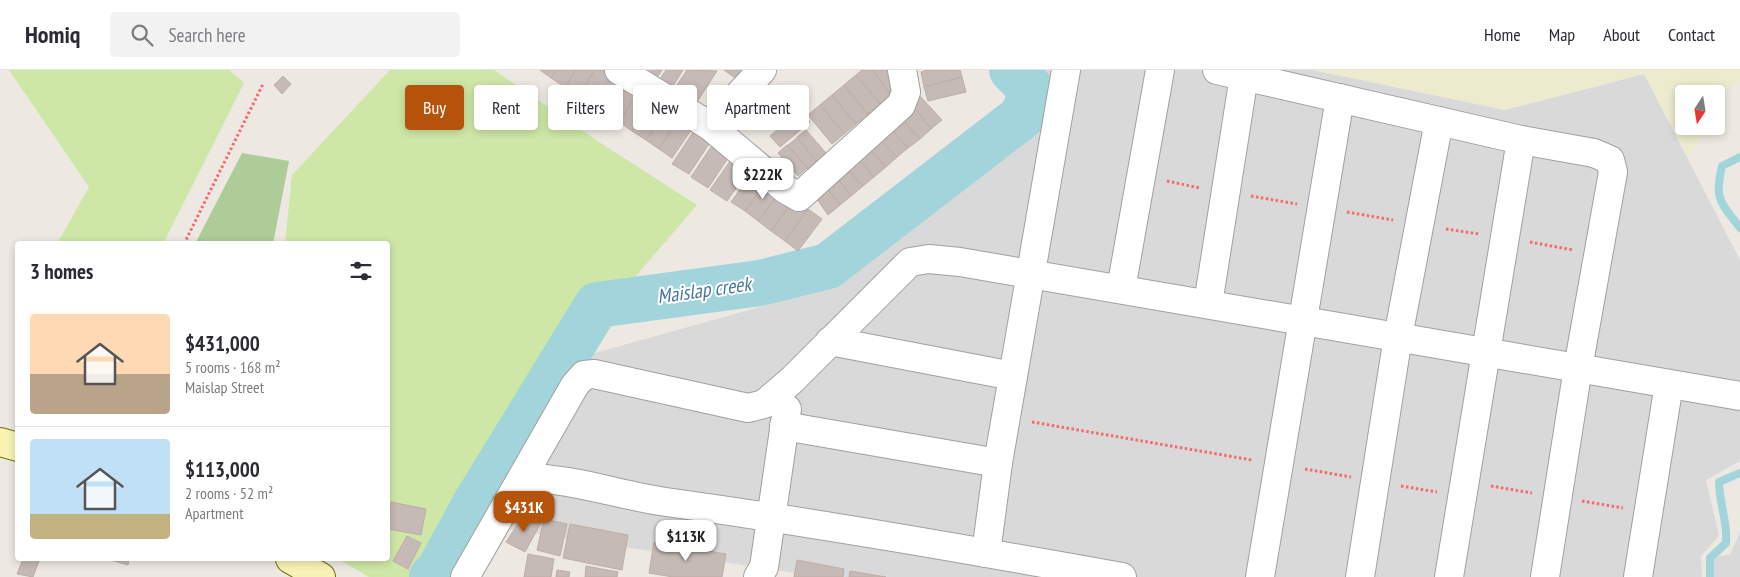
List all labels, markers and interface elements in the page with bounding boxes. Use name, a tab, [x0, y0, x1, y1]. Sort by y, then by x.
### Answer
search box	[110, 12, 460, 57]
text: Homiq	[25, 19, 80, 50]
icon: search	[128, 21, 156, 49]
text: Search here	[168, 23, 246, 47]
text: Home	[1484, 23, 1521, 46]
text: Map	[1549, 23, 1575, 46]
text: About	[1603, 23, 1640, 46]
text: Contact	[1668, 23, 1715, 46]
chip: Buy	[405, 85, 464, 130]
chip: Rent	[474, 85, 538, 130]
chip: Filters	[548, 85, 623, 130]
chip: New	[633, 85, 697, 130]
chip: Apartment	[707, 85, 809, 130]
north arrow	[1675, 85, 1725, 135]
map controls	[1675, 85, 1725, 135]
pin: $222K	[728, 158, 798, 200]
text: $222K	[744, 164, 782, 184]
icon: filters	[347, 257, 375, 285]
text: 3 homes	[30, 258, 93, 285]
water label: Maislap creek	[656, 270, 755, 309]
text: $431,000	[185, 330, 260, 357]
icon: home	[70, 334, 130, 394]
text: 5 rooms · 168 m²	[185, 357, 281, 377]
text: Maislap Street	[185, 377, 264, 397]
text: $113,000	[185, 456, 260, 483]
icon: home	[70, 459, 130, 519]
text: 2 rooms · 52 m²	[185, 483, 273, 503]
pin: $431K	[489, 490, 559, 533]
text: $431K	[505, 497, 543, 517]
text: Apartment	[185, 503, 244, 523]
pin: $113K	[651, 520, 721, 562]
text: $113K	[667, 526, 705, 546]

